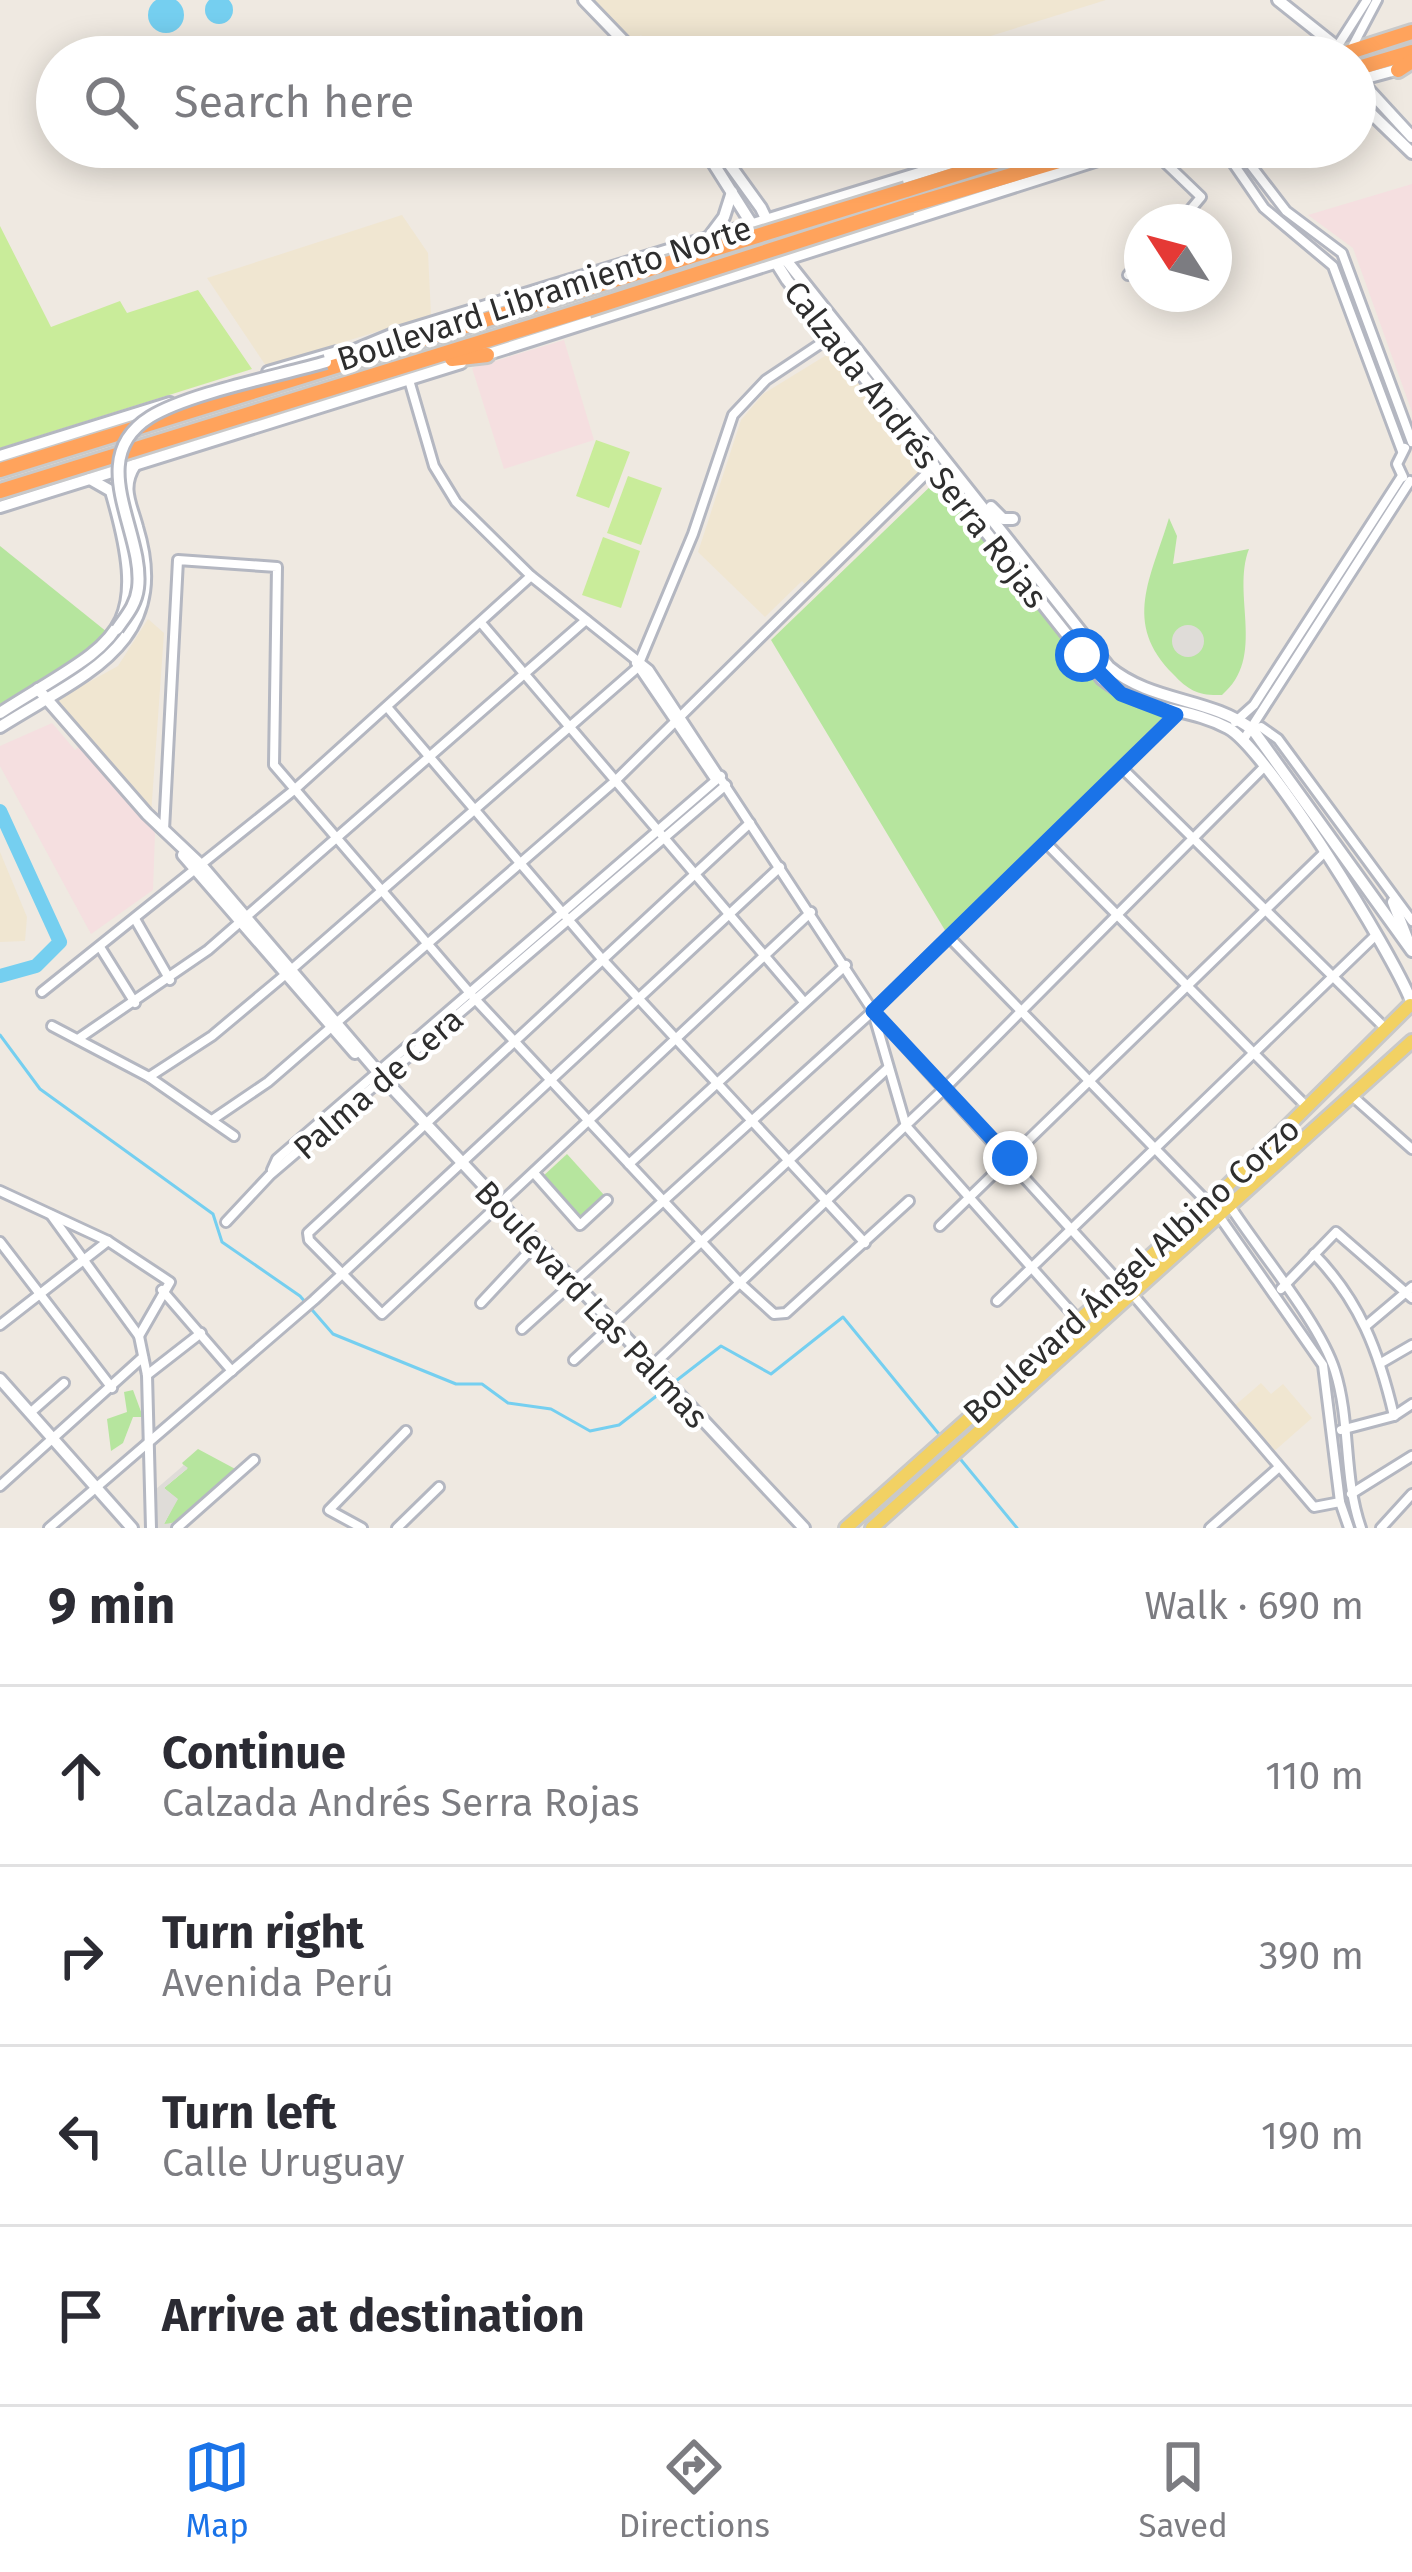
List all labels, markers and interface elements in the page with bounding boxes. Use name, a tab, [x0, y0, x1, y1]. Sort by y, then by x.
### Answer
search box	[36, 36, 1376, 168]
icon: search	[78, 69, 144, 135]
text: Search here	[174, 75, 414, 129]
north arrow	[1124, 204, 1232, 312]
street label: Boulevard Libramiento Norte	[332, 208, 756, 380]
street label: Calzada Andrés Serra Rojas	[775, 273, 1055, 616]
route start	[1055, 628, 1109, 682]
street label: Palma de Cera	[286, 999, 472, 1168]
street label: Boulevard Ángel Albino Corzo	[955, 1109, 1308, 1432]
route end	[983, 1131, 1037, 1185]
street label: Boulevard Las Palmas	[466, 1173, 716, 1437]
text: 9 min	[48, 1575, 176, 1637]
text: Walk · 690 m	[1145, 1583, 1364, 1629]
text: Continue	[162, 1726, 346, 1780]
icon: ahead	[48, 1743, 114, 1809]
text: 110 m	[1265, 1753, 1364, 1799]
text: Calzada Andrés Serra Rojas	[162, 1780, 639, 1826]
text: Turn right	[162, 1906, 364, 1960]
icon: right	[48, 1923, 114, 1989]
text: 390 m	[1259, 1933, 1364, 1979]
text: Avenida Perú	[162, 1960, 394, 2006]
text: Turn left	[162, 2086, 336, 2140]
icon: left	[48, 2103, 114, 2169]
text: 190 m	[1261, 2113, 1364, 2159]
text: Calle Uruguay	[162, 2140, 405, 2186]
icon: arrive	[48, 2283, 114, 2349]
text: Arrive at destination	[162, 2289, 585, 2343]
tab: Map	[184, 2434, 250, 2546]
tab: Directions	[619, 2434, 770, 2546]
tab: Saved	[1138, 2434, 1228, 2546]

